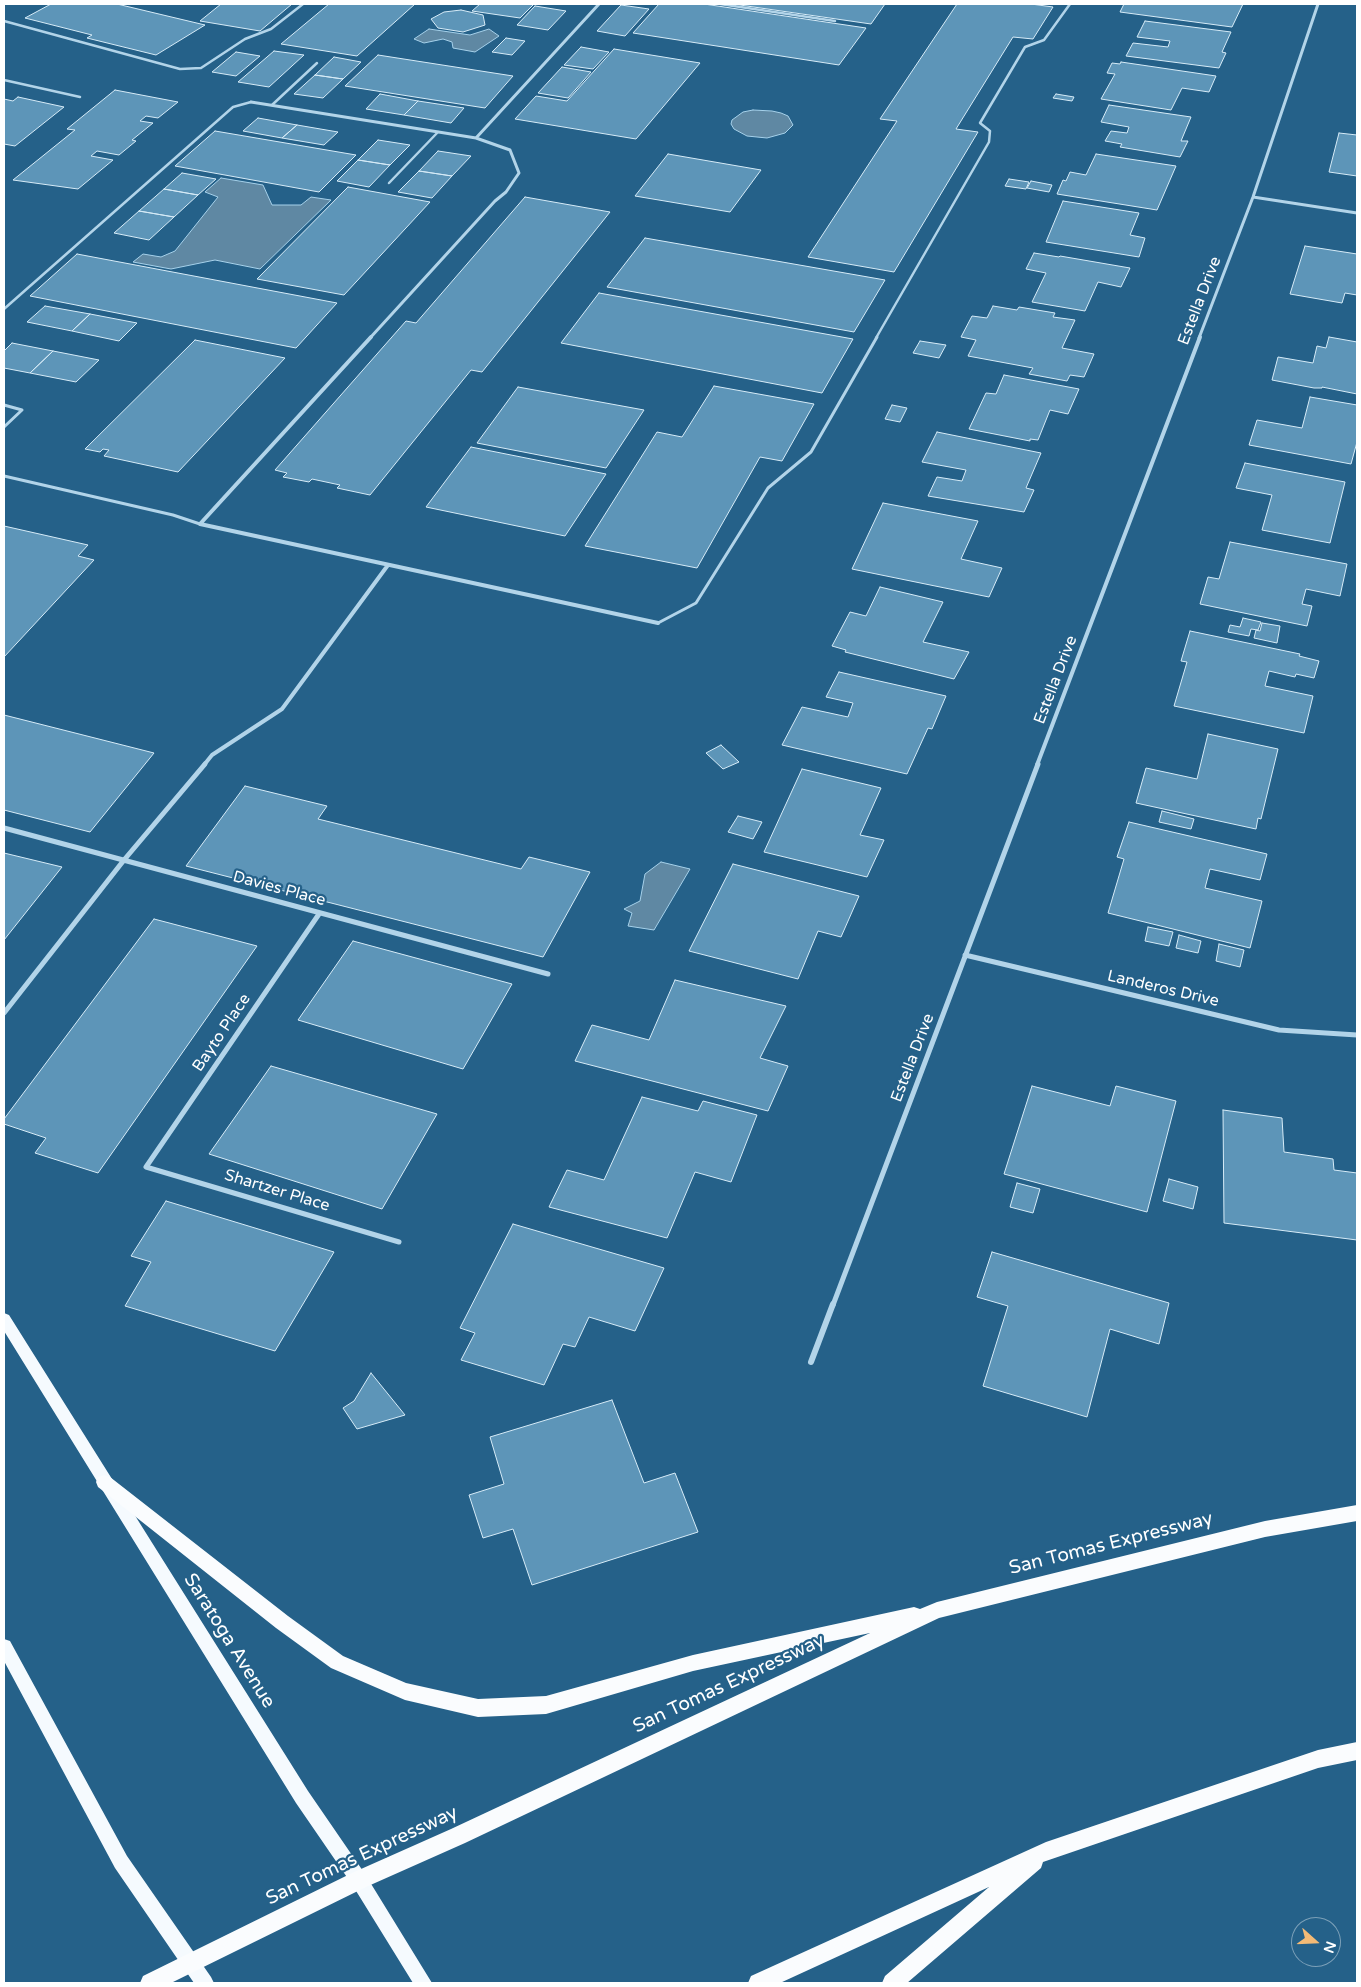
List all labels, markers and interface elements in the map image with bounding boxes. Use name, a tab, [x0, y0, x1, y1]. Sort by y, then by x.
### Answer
street label: Estella Drive	[1174, 254, 1226, 348]
street label: Estella Drive	[1030, 633, 1082, 727]
street label: Davies Place	[231, 867, 327, 911]
street label: Landeros Drive	[1105, 967, 1221, 1011]
street label: Bayto Place	[189, 990, 255, 1076]
street label: Estella Drive	[887, 1011, 939, 1105]
street label: Shartzer Place	[222, 1166, 332, 1216]
street label: San Tomas Expressway	[1007, 1508, 1215, 1580]
street label: Saratoga Avenue	[178, 1569, 280, 1713]
street label: San Tomas Expressway	[630, 1630, 828, 1738]
street label: San Tomas Expressway	[263, 1802, 461, 1910]
north arrow	[1291, 1917, 1341, 1967]
text: N	[1320, 1939, 1340, 1955]

